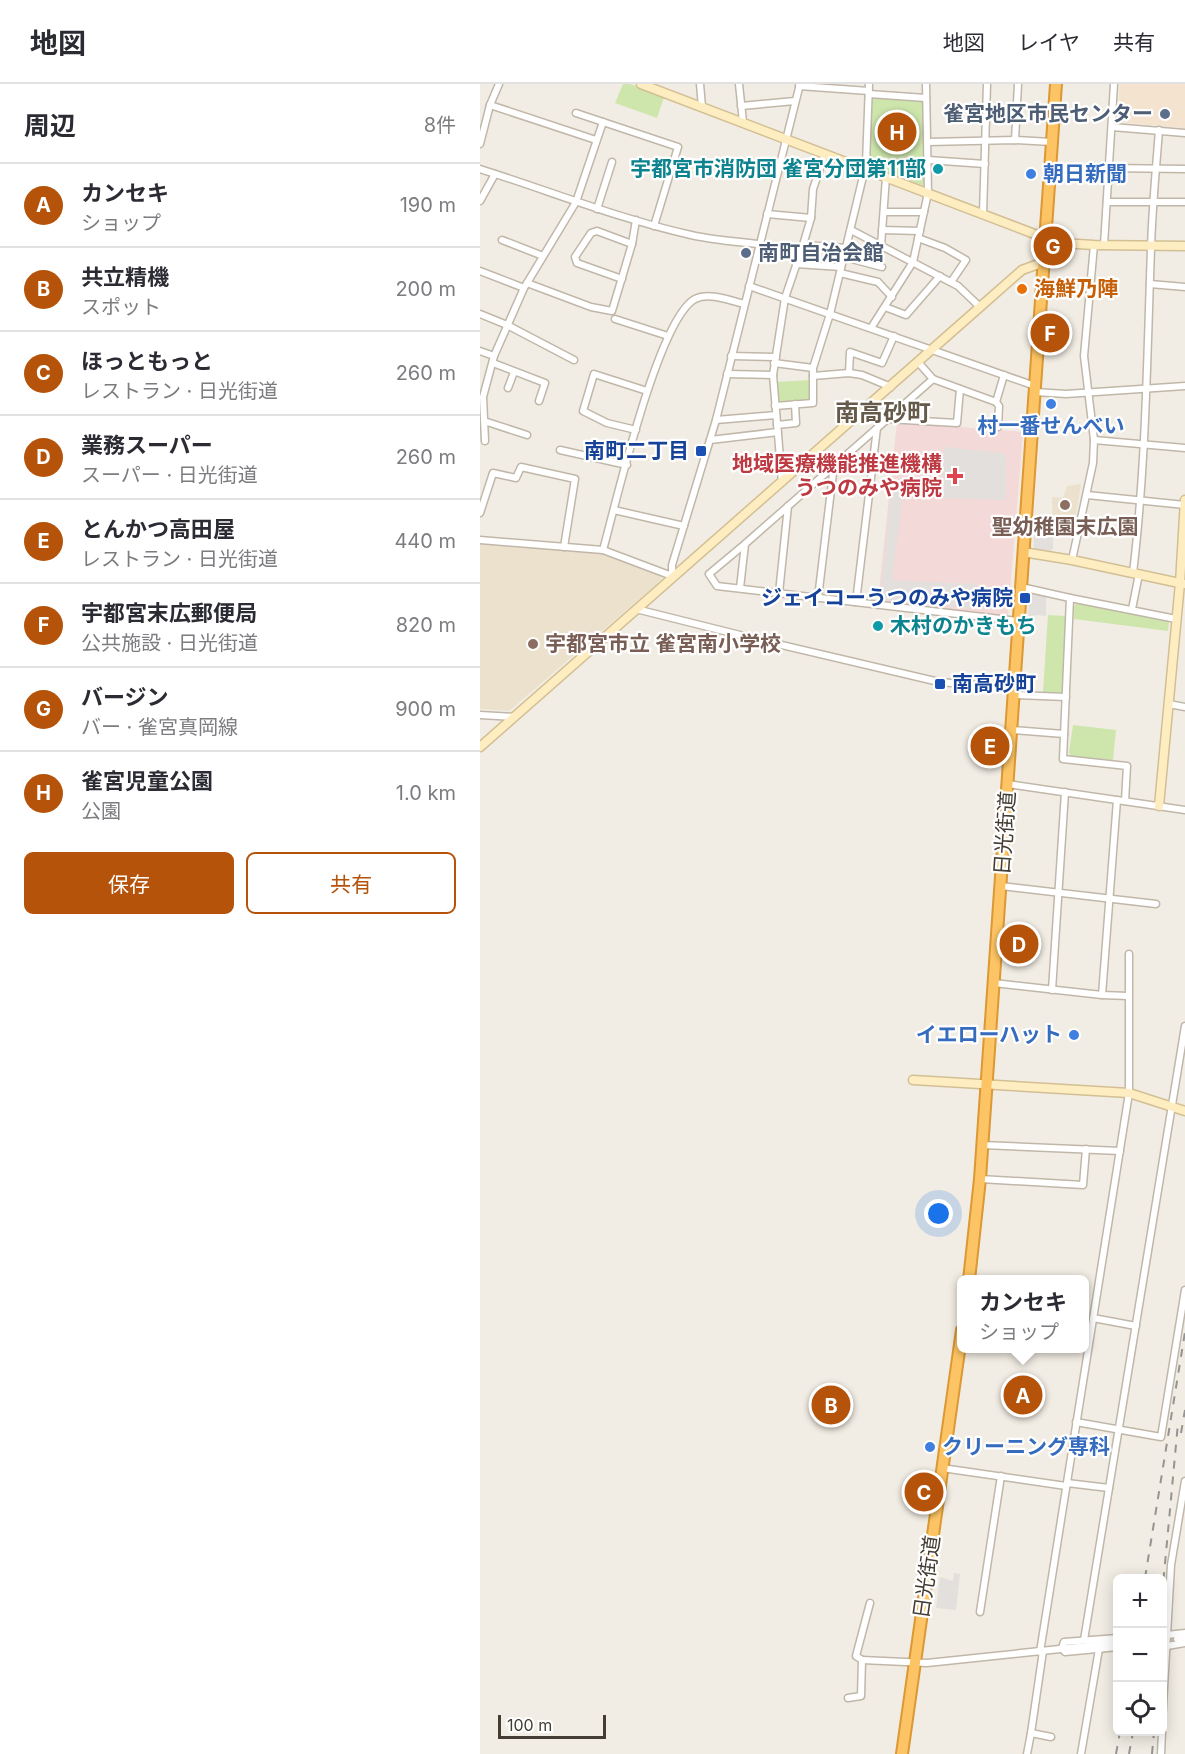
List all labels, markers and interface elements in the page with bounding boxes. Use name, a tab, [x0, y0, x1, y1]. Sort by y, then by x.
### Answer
text: 地図	[30, 26, 86, 60]
text: 地図	[943, 30, 985, 55]
text: レイヤ	[1018, 30, 1080, 55]
text: 共有	[1113, 30, 1155, 55]
place label: 雀宮地区市民センター	[943, 101, 1153, 126]
marker: 雀宮地区市民センター	[1158, 107, 1172, 121]
text: 周辺	[24, 110, 76, 141]
pin: H	[878, 110, 916, 154]
text: 8件	[424, 113, 456, 137]
place label: 宇都宮市消防団 雀宮分団第11部	[630, 156, 926, 181]
place label: 朝日新聞	[1043, 161, 1127, 186]
marker: 宇都宮市消防団 雀宮分団第11部	[931, 162, 945, 176]
marker: 朝日新聞	[1024, 167, 1038, 181]
text: カンセキ	[81, 180, 169, 206]
text: A	[36, 193, 51, 217]
text: 190 m	[400, 193, 456, 217]
text: ショップ	[81, 211, 161, 235]
pin: G	[1034, 224, 1072, 268]
place label: 南町自治会館	[758, 240, 884, 265]
marker: 南町自治会館	[739, 246, 753, 260]
text: 共立精機	[81, 264, 169, 290]
place label: 海鮮乃陣	[1034, 276, 1118, 301]
text: B	[37, 277, 50, 301]
text: 200 m	[395, 277, 456, 301]
marker: 海鮮乃陣	[1015, 282, 1029, 296]
text: スポット	[81, 295, 161, 319]
pin: F	[1030, 310, 1070, 356]
text: ほっともっと	[81, 348, 213, 374]
text: C	[36, 361, 51, 385]
text: 260 m	[396, 361, 456, 385]
text: レストラン · 日光街道	[81, 379, 278, 403]
marker: 村一番せんべい	[1044, 397, 1058, 411]
district label: 南高砂町	[835, 398, 931, 427]
place label: 村一番せんべい	[978, 413, 1125, 438]
text: 業務スーパー	[81, 432, 213, 458]
place label: 南町二丁目	[584, 438, 689, 463]
marker: 南町二丁目	[694, 444, 708, 458]
text: D	[36, 445, 51, 469]
text: 260 m	[396, 445, 456, 469]
place label: 地域医療機能推進機構 うつのみや病院	[732, 451, 942, 500]
text: スーパー · 日光街道	[81, 463, 258, 487]
marker: 地域医療機能推進機構 うつのみや病院	[946, 467, 964, 485]
marker: 聖幼稚園末広園	[1058, 498, 1072, 512]
place label: 聖幼稚園末広園	[992, 514, 1139, 539]
text: とんかつ高田屋	[81, 516, 235, 542]
text: E	[37, 529, 50, 553]
text: 440 m	[394, 529, 456, 553]
text: レストラン · 日光街道	[81, 547, 278, 571]
place label: ジェイコーうつのみや病院	[761, 585, 1013, 610]
marker: ジェイコーうつのみや病院	[1018, 591, 1032, 605]
text: 宇都宮末広郵便局	[81, 600, 257, 626]
text: F	[38, 613, 49, 637]
text: 820 m	[396, 613, 456, 637]
place label: 木村のかきもち	[890, 613, 1037, 638]
marker: 木村のかきもち	[871, 619, 885, 633]
text: 公共施設 · 日光街道	[81, 631, 258, 655]
place label: 宇都宮市立 雀宮南小学校	[545, 631, 781, 656]
marker: 宇都宮市立 雀宮南小学校	[526, 637, 540, 651]
place label: 南高砂町	[952, 671, 1036, 696]
marker: 南高砂町	[933, 677, 947, 691]
text: バージン	[81, 684, 169, 710]
text: G	[36, 697, 51, 721]
text: 900 m	[395, 697, 456, 721]
text: バー · 雀宮真岡線	[81, 715, 238, 739]
pin: E	[970, 724, 1010, 768]
text: 雀宮児童公園	[81, 768, 213, 794]
text: H	[36, 781, 51, 805]
text: 1.0 km	[396, 781, 456, 805]
street label: 日光街道	[989, 790, 1020, 876]
text: 公園	[81, 799, 121, 823]
button: 保存	[24, 852, 234, 914]
button: 共有	[246, 852, 456, 914]
pin: D	[1000, 922, 1038, 966]
place label: イエローハット	[916, 1022, 1062, 1047]
marker: イエローハット	[1067, 1028, 1081, 1042]
your location	[924, 1199, 953, 1228]
popup	[957, 1275, 1089, 1353]
text: カンセキ	[979, 1289, 1067, 1315]
text: ショップ	[979, 1320, 1059, 1344]
pin: A	[1004, 1372, 1042, 1418]
pin: B	[812, 1382, 850, 1428]
place label: クリーニング専科	[942, 1434, 1110, 1459]
marker: クリーニング専科	[923, 1440, 937, 1454]
pin: C	[904, 1470, 944, 1514]
street label: 日光街道	[908, 1534, 945, 1620]
map controls	[1113, 1574, 1167, 1736]
button: +	[1113, 1574, 1167, 1628]
button: −	[1113, 1628, 1167, 1682]
button: locate	[1113, 1682, 1167, 1736]
scale bar	[498, 1712, 606, 1740]
text: 100 m	[507, 1715, 552, 1735]

